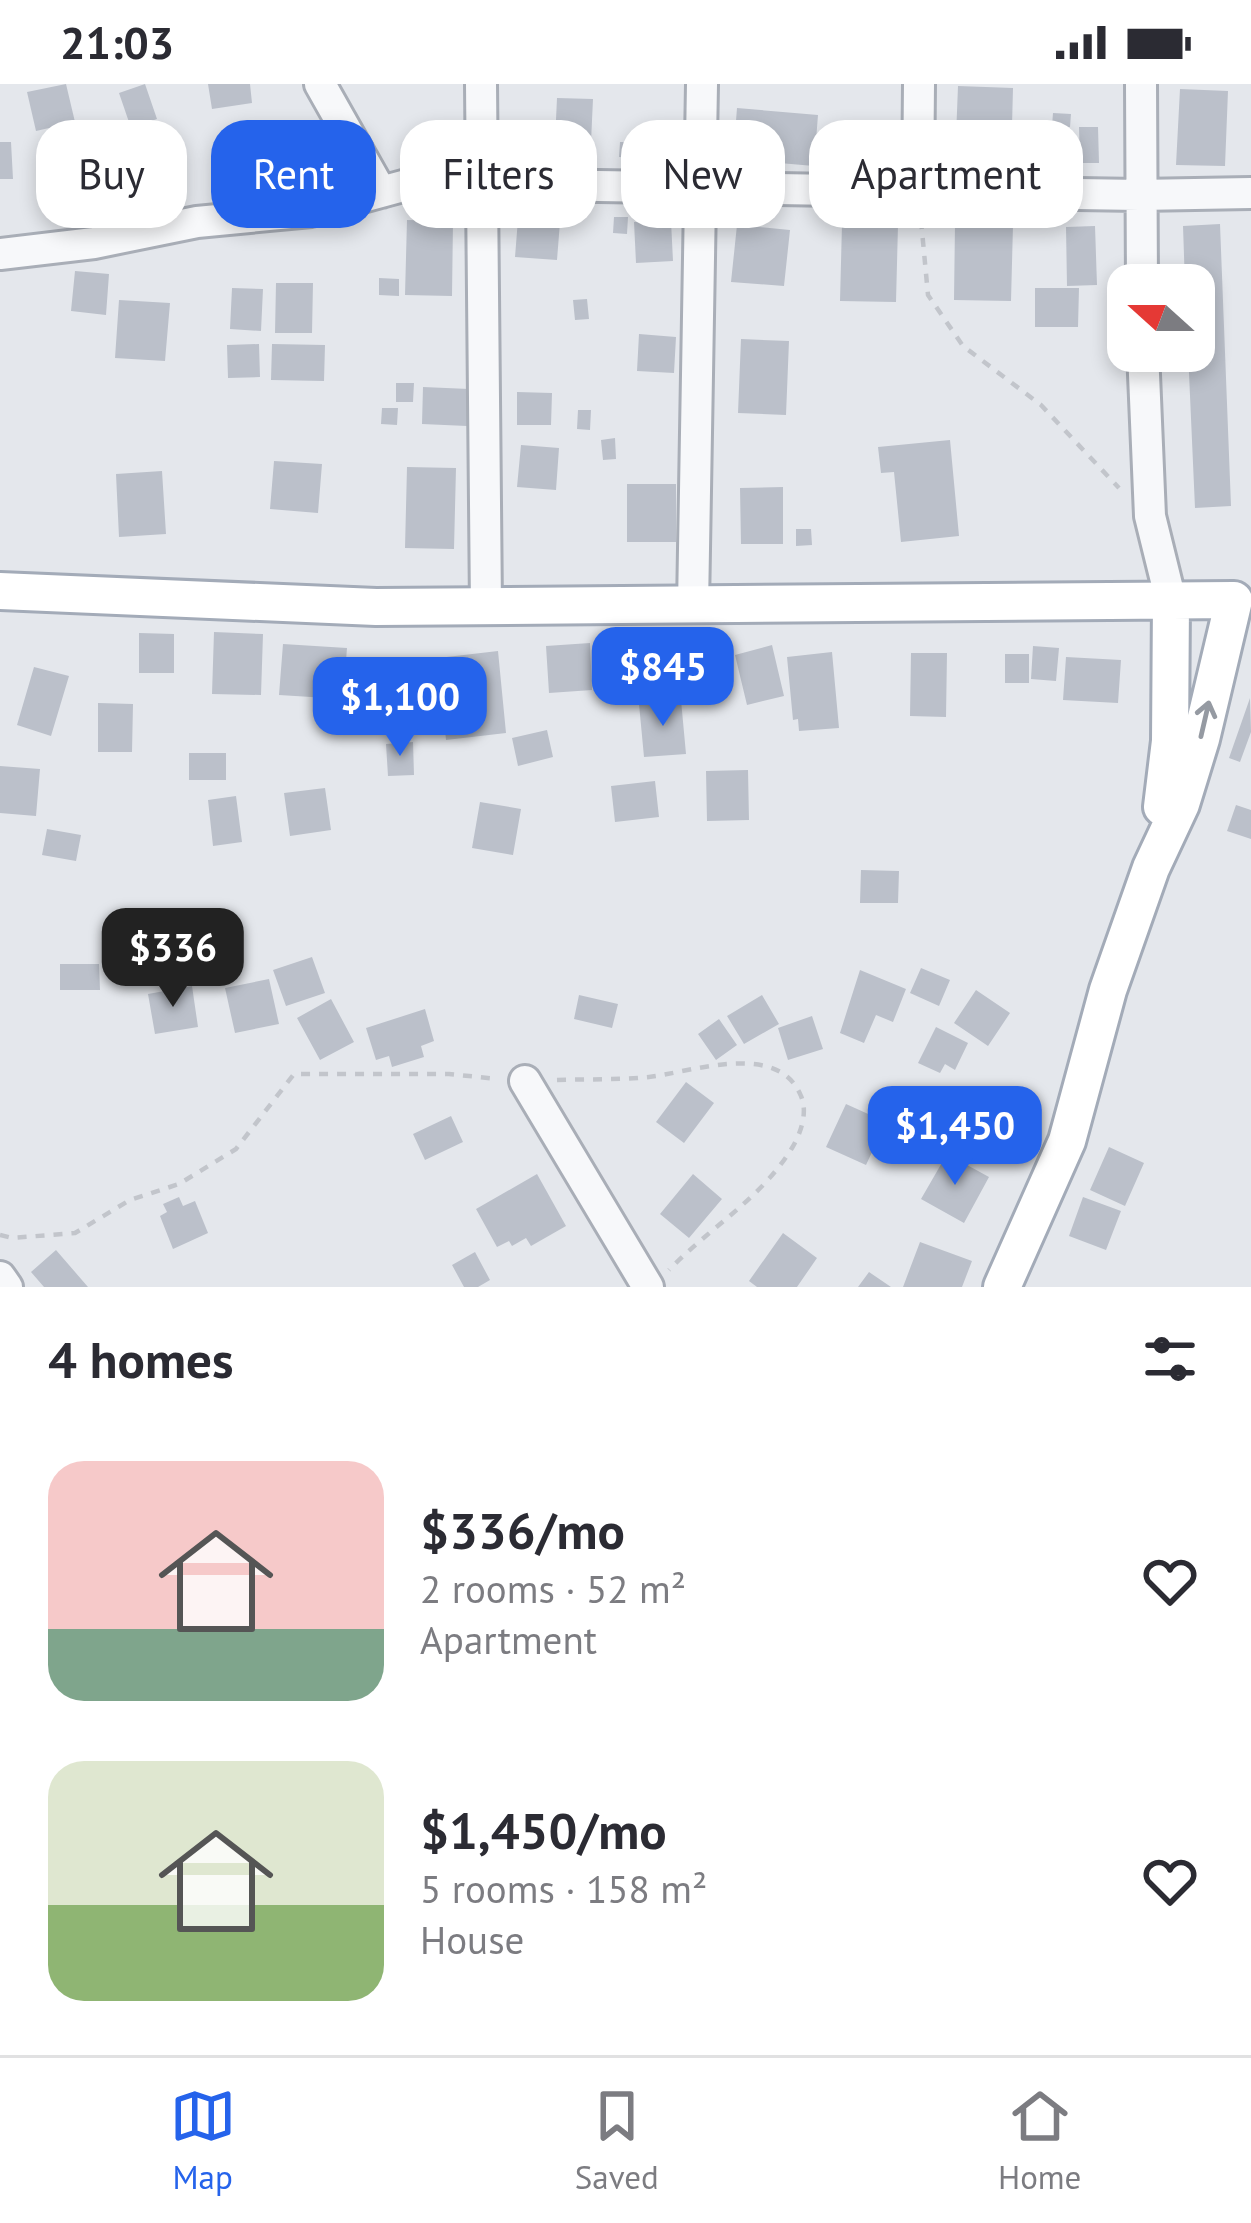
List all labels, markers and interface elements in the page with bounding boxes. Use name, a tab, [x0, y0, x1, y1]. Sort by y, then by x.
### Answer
text: 21:03	[60, 13, 174, 71]
chip: Buy	[36, 120, 187, 228]
chip: Rent	[211, 120, 376, 228]
chip: Filters	[400, 120, 597, 228]
chip: New	[621, 120, 785, 228]
chip: Apartment	[809, 120, 1083, 228]
north arrow	[1107, 264, 1215, 372]
map controls	[1107, 264, 1215, 372]
pin: $845	[592, 627, 734, 729]
text: $845	[619, 640, 707, 691]
pin: $1,100	[302, 657, 498, 759]
text: $1,100	[340, 670, 460, 721]
one-way arrow	[1195, 701, 1217, 739]
pin: $336	[102, 908, 244, 1010]
text: $336	[129, 921, 217, 972]
pin: $1,450	[857, 1086, 1053, 1188]
text: $1,450	[895, 1099, 1015, 1150]
text: 4 homes	[48, 1326, 234, 1392]
icon: filters	[1137, 1326, 1203, 1392]
text: $336/mo	[420, 1497, 625, 1563]
icon: home	[144, 1509, 288, 1653]
icon: heart	[1137, 1548, 1203, 1614]
text: 2 rooms · 52 m²	[420, 1563, 686, 1614]
text: Apartment	[420, 1614, 597, 1665]
text: $1,450/mo	[420, 1797, 667, 1863]
icon: home	[144, 1809, 288, 1953]
icon: heart	[1137, 1848, 1203, 1914]
text: 5 rooms · 158 m²	[420, 1863, 707, 1914]
text: House	[420, 1914, 524, 1965]
tab: Map	[170, 2083, 236, 2198]
tab: Saved	[575, 2083, 659, 2198]
tab: Home	[998, 2083, 1081, 2198]

